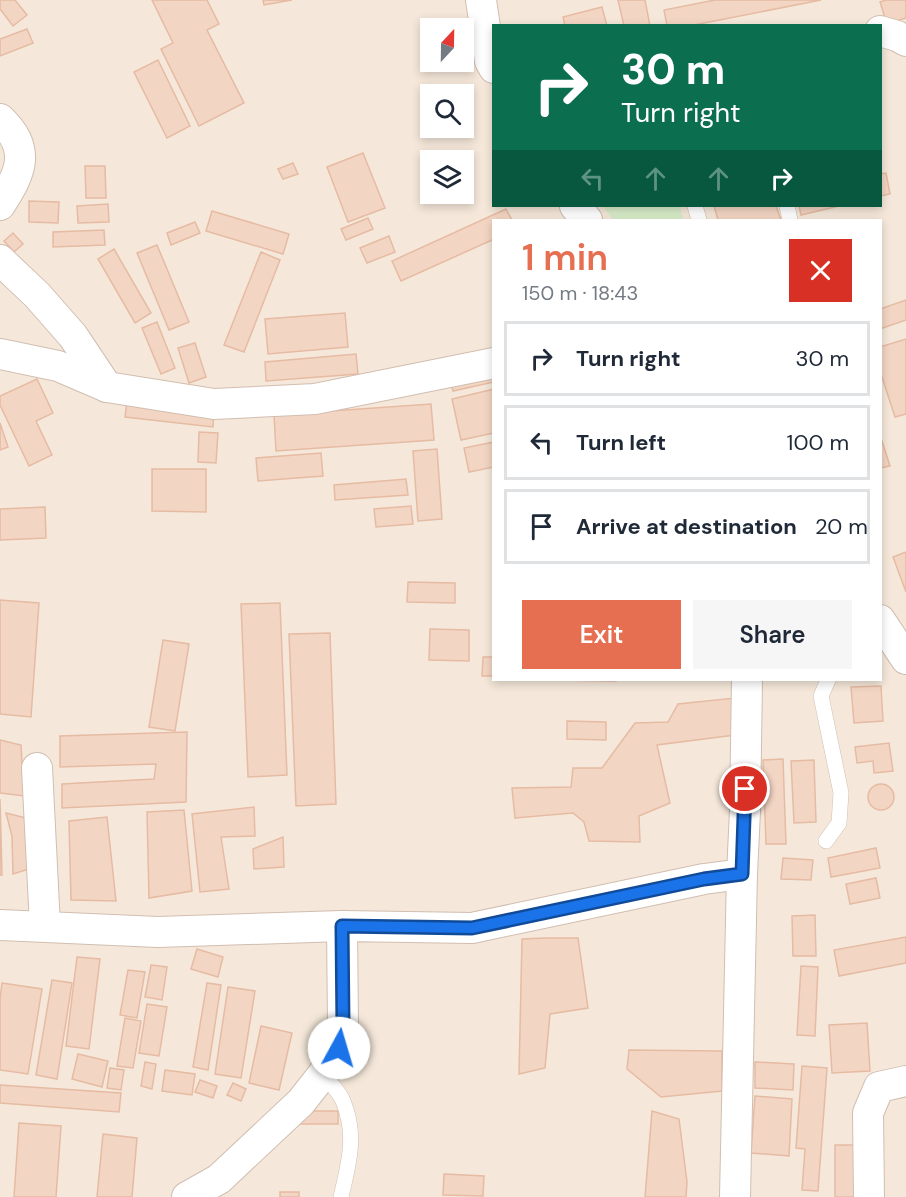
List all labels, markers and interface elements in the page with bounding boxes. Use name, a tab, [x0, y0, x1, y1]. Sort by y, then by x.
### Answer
north arrow	[420, 18, 474, 72]
map controls	[420, 18, 474, 204]
text: 30 m	[621, 42, 725, 97]
icon: right	[522, 48, 600, 126]
button: search	[420, 84, 474, 138]
text: Turn right	[621, 95, 741, 130]
button: layers	[420, 150, 474, 204]
icon: left	[576, 162, 609, 195]
icon: ahead	[639, 162, 672, 195]
icon: ahead	[702, 162, 735, 195]
icon: right	[765, 162, 798, 195]
text: 1 min	[522, 234, 608, 281]
button: close	[789, 239, 852, 302]
text: 150 m · 18:43	[522, 280, 638, 306]
icon: right	[525, 342, 558, 375]
text: Turn right	[576, 344, 681, 373]
text: 30 m	[795, 344, 849, 373]
icon: left	[525, 426, 558, 459]
text: Turn left	[576, 428, 666, 457]
text: 100 m	[787, 428, 849, 457]
icon: arrive	[525, 510, 558, 543]
text: Arrive at destination	[576, 512, 797, 541]
text: 20 m	[815, 512, 868, 541]
button: Exit	[522, 600, 681, 669]
button: Share	[693, 600, 852, 669]
pin	[719, 763, 770, 814]
icon: arrive	[728, 772, 761, 805]
position arrow	[307, 1016, 371, 1080]

